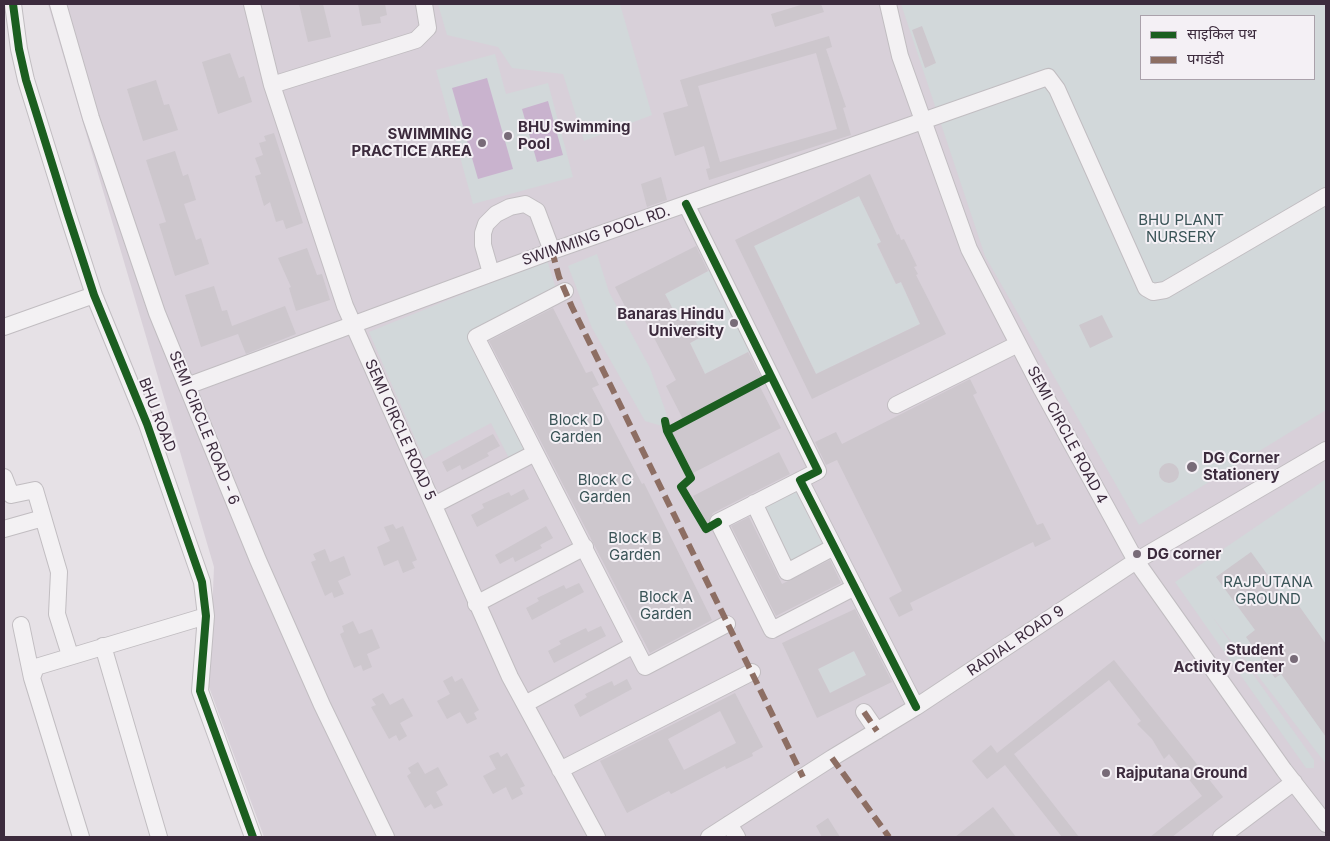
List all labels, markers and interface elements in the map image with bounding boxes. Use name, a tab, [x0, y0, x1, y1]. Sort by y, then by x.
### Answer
legend	[1140, 15, 1315, 80]
text: साइकिल पथ	[1187, 24, 1256, 43]
text: पगडंडी	[1187, 49, 1224, 68]
place label: BHU Swimming Pool	[518, 118, 631, 153]
place label: SWIMMING PRACTICE AREA	[351, 125, 472, 160]
marker: BHU Swimming Pool	[502, 130, 514, 142]
marker: SWIMMING PRACTICE AREA	[476, 137, 488, 149]
street label: SWIMMING POOL RD.	[519, 202, 673, 270]
park label: BHU PLANT NURSERY	[1138, 211, 1224, 246]
place label: Banaras Hindu University	[617, 305, 724, 340]
marker: Banaras Hindu University	[728, 317, 740, 329]
street label: SEMI CIRCLE ROAD - 6	[165, 349, 243, 507]
street label: SEMI CIRCLE ROAD 5	[361, 357, 439, 503]
street label: SEMI CIRCLE ROAD 4	[1023, 363, 1111, 507]
street label: BHU ROAD	[135, 375, 179, 455]
park label: Block D Garden	[549, 411, 603, 446]
place label: DG Corner Stationery	[1203, 449, 1280, 484]
marker: DG Corner Stationery	[1185, 460, 1199, 474]
park label: Block C Garden	[578, 471, 632, 506]
park label: Block B Garden	[608, 529, 662, 564]
place label: DG corner	[1147, 545, 1221, 563]
marker: DG corner	[1131, 548, 1143, 560]
park label: RAJPUTANA GROUND	[1223, 573, 1313, 608]
park label: Block A Garden	[639, 588, 693, 623]
street label: RADIAL ROAD 9	[964, 602, 1068, 680]
place label: Student Activity Center	[1174, 641, 1284, 676]
marker: Student Activity Center	[1288, 653, 1300, 665]
place label: Rajputana Ground	[1116, 764, 1248, 782]
marker: Rajputana Ground	[1100, 767, 1112, 779]

